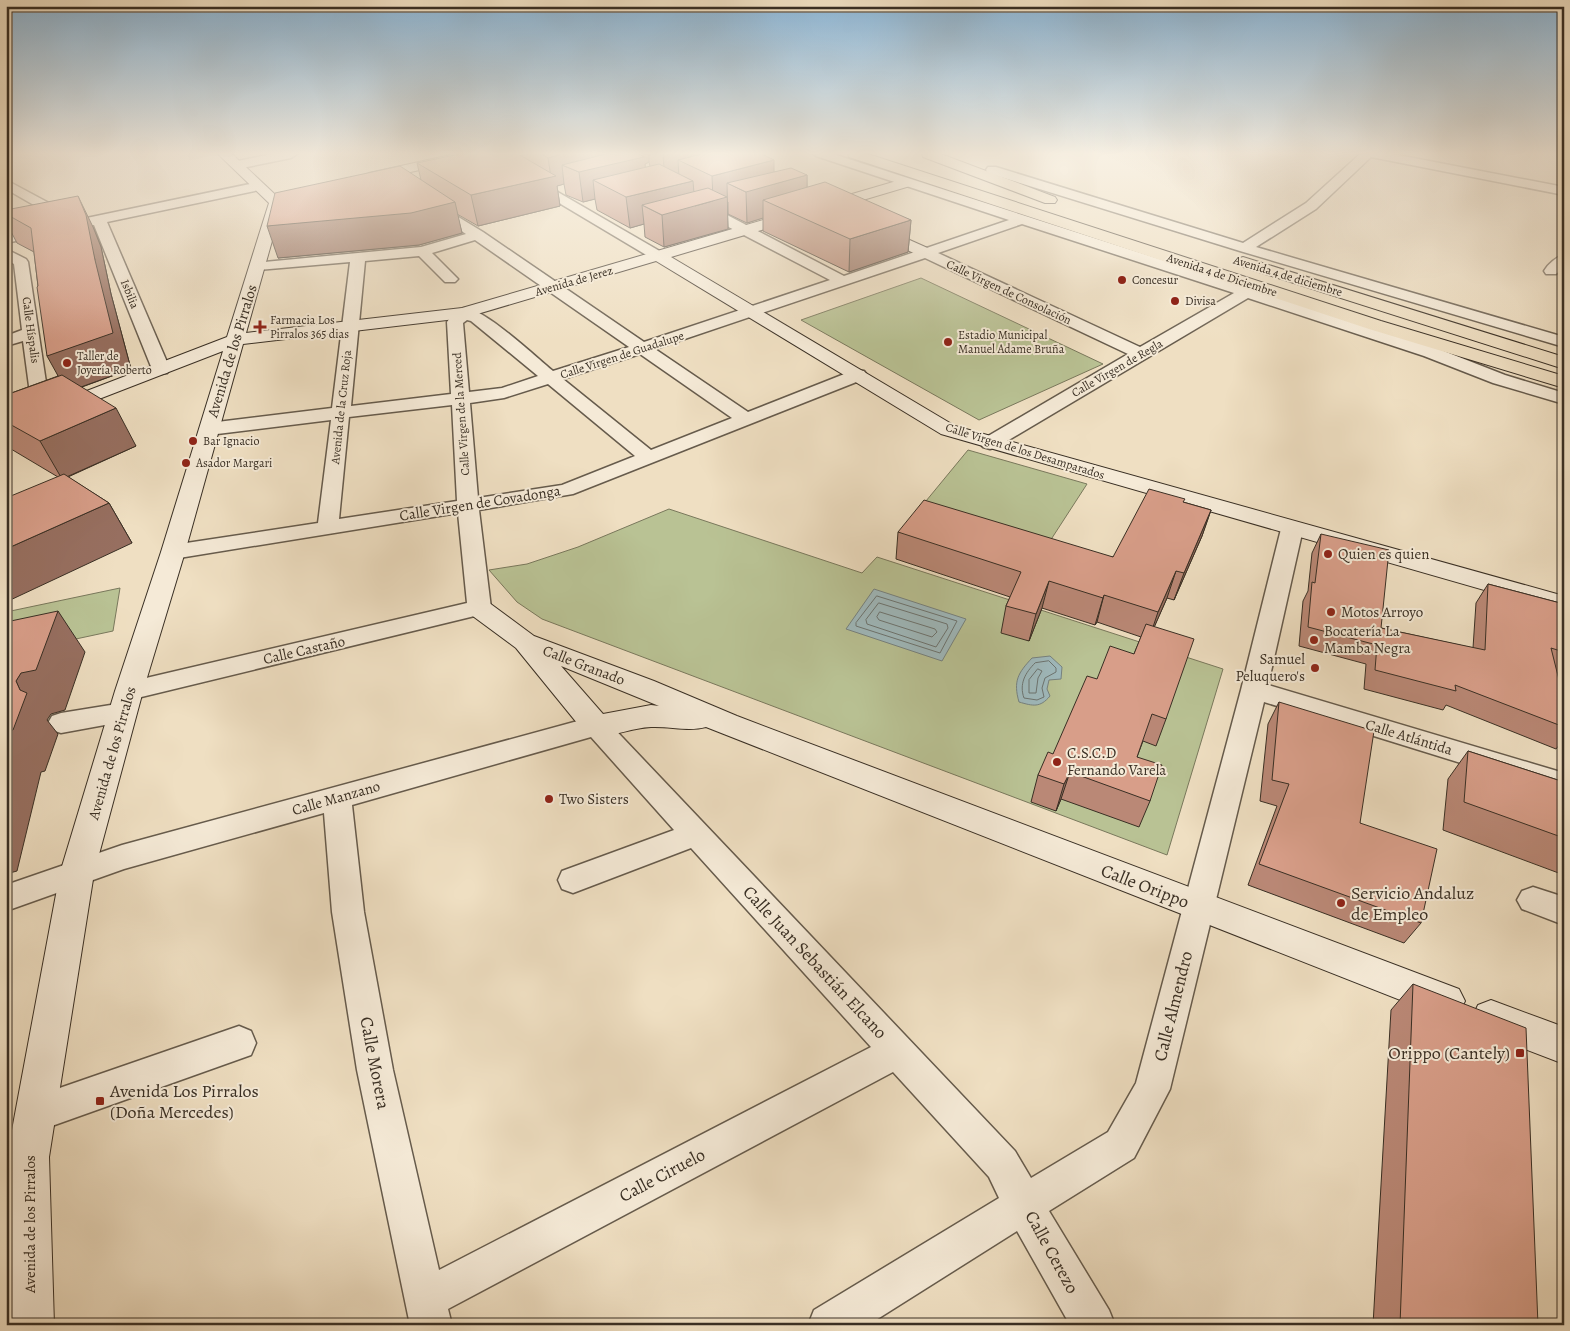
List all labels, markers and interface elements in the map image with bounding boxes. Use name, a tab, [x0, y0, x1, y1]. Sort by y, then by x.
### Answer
street label: Avenida 4 de Diciembre	[1164, 249, 1279, 300]
street label: Avenida 4 de diciembre	[1231, 251, 1345, 300]
street label: Calle Virgen de Consolación	[944, 256, 1074, 328]
street label: Avenida de Jerez	[532, 262, 615, 300]
place label: Concesur	[1132, 272, 1178, 288]
marker: Concesur	[1116, 274, 1128, 286]
street label: Isbilia	[117, 277, 143, 311]
street label: Avenida de los Pirralos	[202, 282, 262, 421]
place label: Divisa	[1185, 293, 1216, 309]
marker: Divisa	[1169, 295, 1181, 307]
street label: Calle Híspalis	[18, 296, 44, 364]
place label: Farmacia Los Pirralos 365 dias	[270, 312, 349, 342]
marker: Farmacia Los Pirralos 365 dias	[254, 321, 266, 333]
street label: Calle Virgen de Guadalupe	[558, 327, 686, 383]
place label: Estadio Municipal Manuel Adame Bruña	[958, 327, 1065, 357]
street label: Calle Virgen de Regla	[1068, 335, 1166, 401]
marker: Estadio Municipal Manuel Adame Bruña	[942, 336, 954, 348]
place label: Taller de Joyería Roberto	[77, 348, 152, 378]
street label: Avenida de la Cruz Roja	[327, 349, 355, 466]
street label: Calle Virgen de la Merced	[449, 351, 473, 476]
marker: Taller de Joyería Roberto	[61, 357, 73, 369]
street label: Calle Virgen de los Desamparados	[943, 419, 1107, 483]
place label: Bar Ignacio	[203, 433, 259, 449]
marker: Bar Ignacio	[187, 435, 199, 447]
place label: Asador Margari	[195, 455, 272, 471]
marker: Asador Margari	[180, 457, 192, 469]
street label: Calle Virgen de Covadonga	[398, 480, 562, 526]
place label: Quien es quien	[1338, 544, 1429, 564]
marker: Quien es quien	[1322, 548, 1334, 560]
place label: Motos Arroyo	[1341, 602, 1423, 622]
marker: Motos Arroyo	[1325, 606, 1337, 618]
place label: Bocatería La Mamba Negra	[1324, 621, 1411, 658]
street label: Calle Castaño	[261, 631, 347, 669]
marker: Bocatería La Mamba Negra	[1308, 634, 1320, 646]
street label: Calle Granado	[540, 640, 628, 690]
place label: Samuel Peluquero's	[1236, 649, 1305, 686]
marker: Samuel Peluquero's	[1309, 662, 1321, 674]
street label: Avenida de los Pirralos	[83, 684, 141, 823]
street label: Calle Atlántida	[1363, 714, 1455, 760]
place label: C.S.C.D Fernando Varela	[1067, 743, 1166, 780]
marker: C.S.C.D Fernando Varela	[1051, 756, 1063, 768]
street label: Calle Manzano	[290, 776, 382, 820]
place label: Two Sisters	[559, 789, 629, 809]
marker: Two Sisters	[543, 793, 555, 805]
street label: Calle Orippo	[1098, 858, 1192, 914]
street label: Calle Juan Sebastián Elcano	[738, 880, 893, 1044]
place label: Servicio Andaluz de Empleo	[1351, 881, 1474, 926]
marker: Servicio Andaluz de Empleo	[1335, 897, 1347, 909]
street label: Calle Almendro	[1148, 948, 1198, 1064]
street label: Calle Morera	[354, 1015, 396, 1112]
place label: Orippo (Cantely)	[1388, 1041, 1510, 1065]
marker: Orippo (Cantely)	[1514, 1047, 1526, 1059]
place label: Avenida Los Pirralos (Doña Mercedes)	[109, 1079, 259, 1124]
marker: Avenida Los Pirralos (Doña Mercedes)	[94, 1095, 106, 1107]
street label: Calle Ciruelo	[615, 1142, 709, 1208]
street label: Avenida de los Pirralos	[20, 1155, 40, 1294]
street label: Calle Cerezo	[1019, 1206, 1085, 1298]

